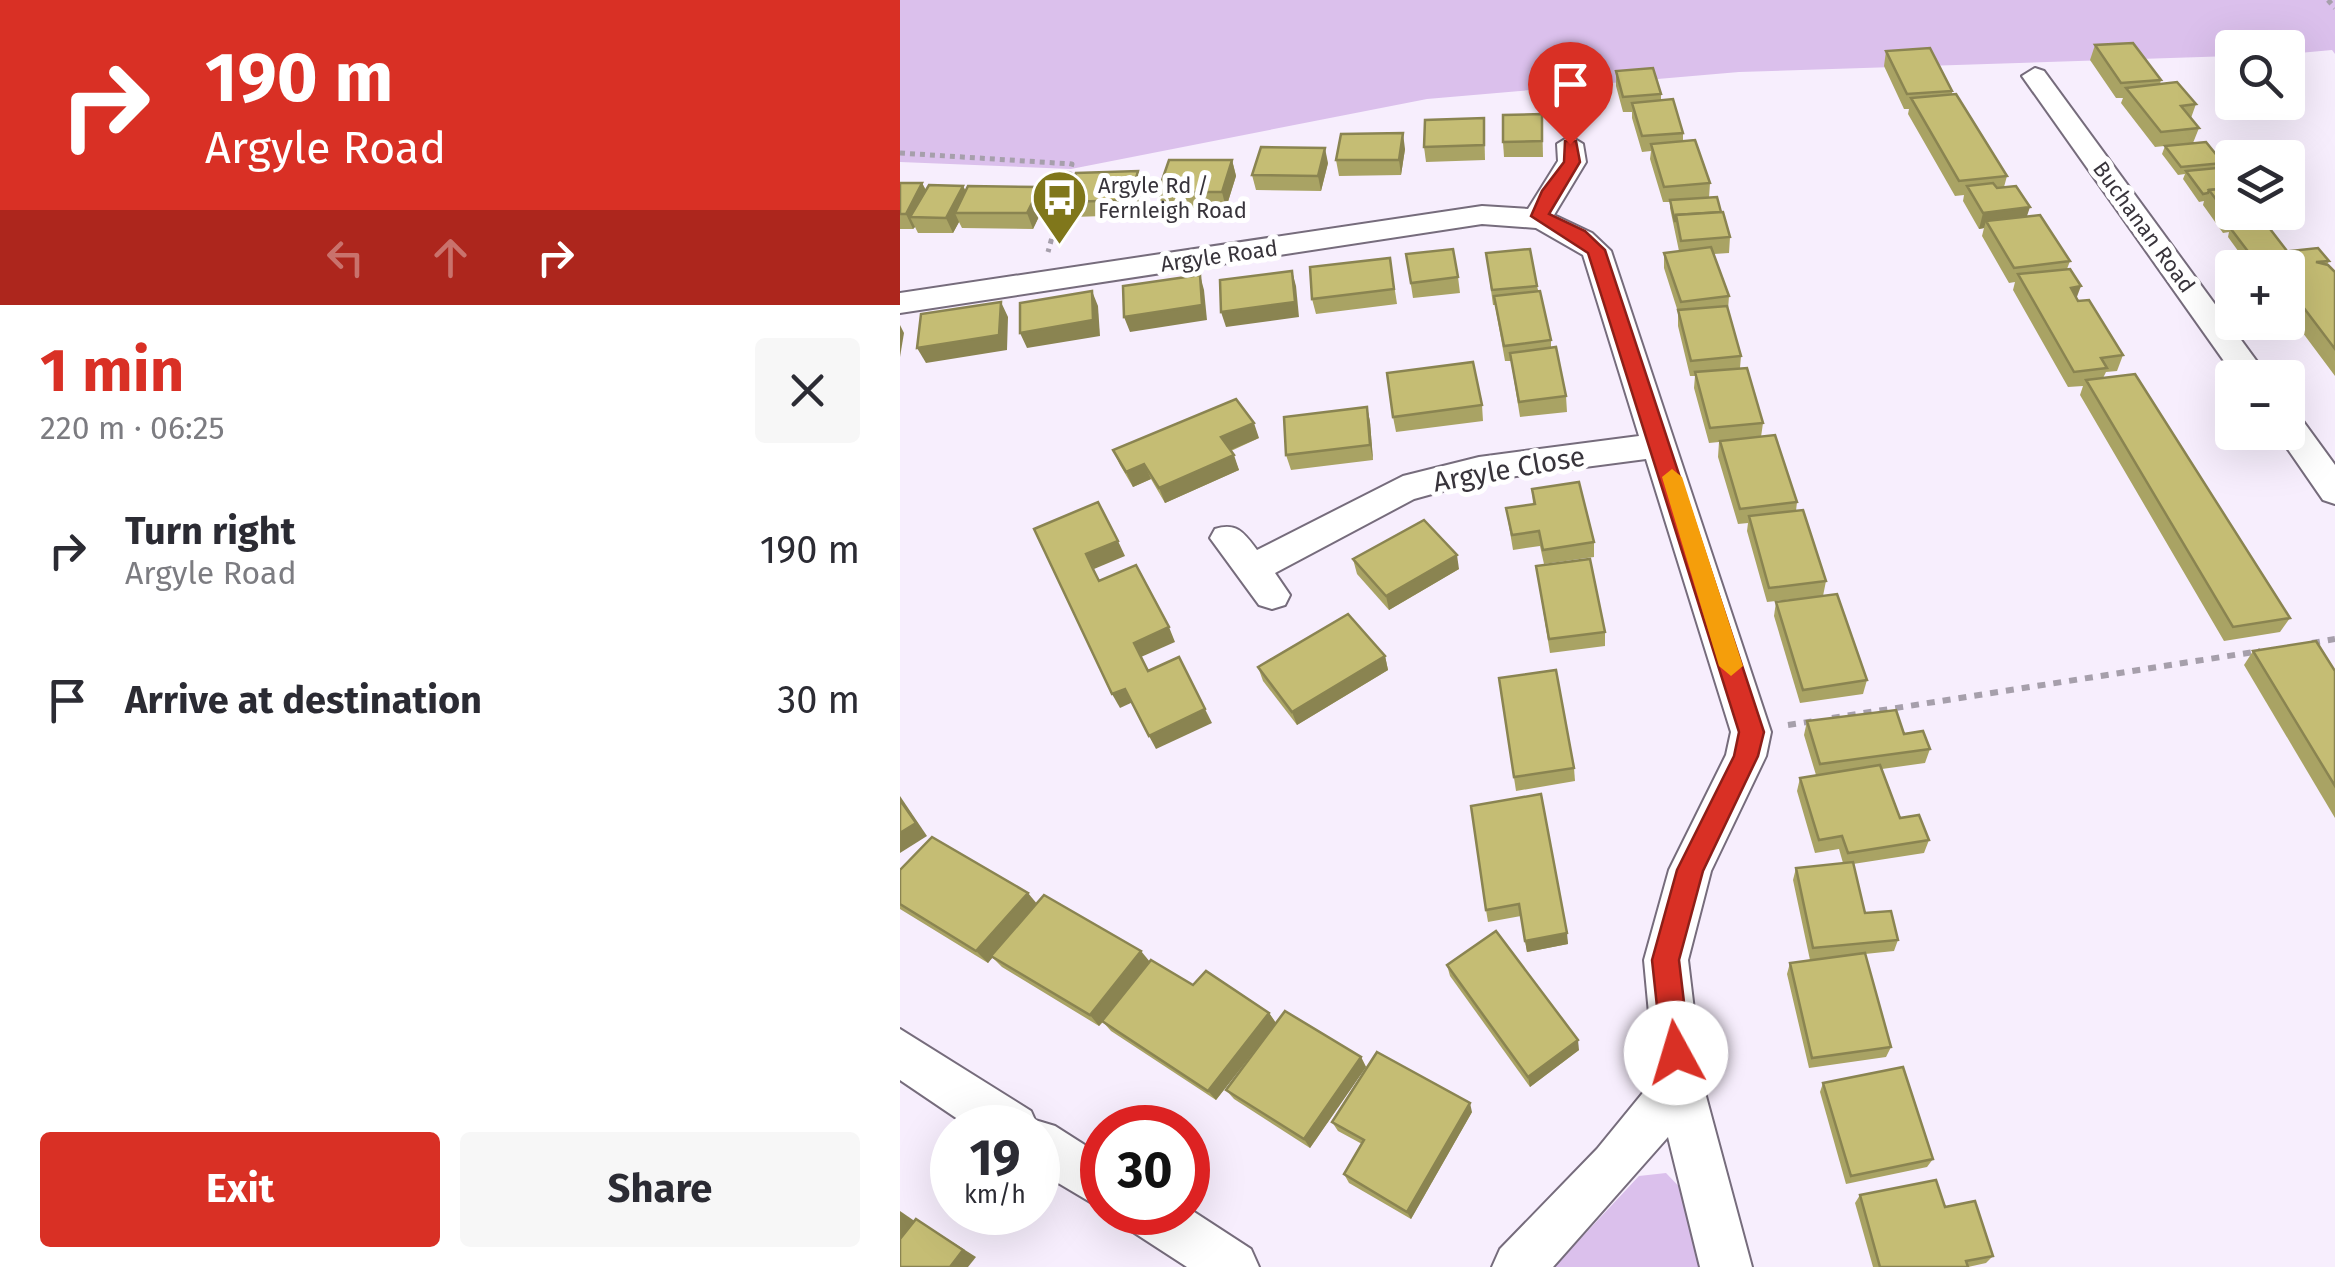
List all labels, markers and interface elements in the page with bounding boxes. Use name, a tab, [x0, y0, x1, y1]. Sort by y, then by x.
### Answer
map controls	[2215, 30, 2305, 450]
button: search	[2215, 30, 2305, 120]
text: 190 m	[205, 36, 393, 120]
icon: right	[40, 40, 170, 170]
pin	[1528, 42, 1613, 145]
icon: arrive	[1543, 57, 1598, 112]
text: Argyle Road	[205, 121, 446, 175]
button: layers	[2215, 140, 2305, 230]
street label: Buchanan Road	[2087, 156, 2201, 298]
bus stop icon: Argyle Rd / Fernleigh Road	[1029, 168, 1089, 247]
place label: Argyle Rd / Fernleigh Road	[1098, 172, 1247, 224]
icon: left	[318, 230, 373, 285]
icon: ahead	[423, 230, 478, 285]
icon: right	[528, 230, 583, 285]
street label: Argyle Road	[1159, 234, 1279, 278]
button: +	[2215, 250, 2305, 340]
text: 1 min	[40, 335, 184, 407]
button: close	[755, 338, 860, 443]
button: −	[2215, 360, 2305, 450]
text: 220 m · 06:25	[40, 409, 225, 447]
street label: Argyle Close	[1430, 439, 1588, 499]
text: Turn right	[125, 508, 295, 554]
icon: right	[40, 523, 95, 578]
text: 190 m	[760, 527, 860, 573]
text: Argyle Road	[125, 554, 297, 592]
icon: arrive	[40, 673, 95, 728]
text: Arrive at destination	[125, 677, 482, 723]
text: 30 m	[777, 677, 860, 723]
position arrow	[1624, 1001, 1728, 1105]
speed limit sign: 30	[1080, 1105, 1210, 1235]
text: 19	[969, 1128, 1021, 1188]
button: Exit	[40, 1132, 440, 1247]
button: Share	[460, 1132, 860, 1247]
text: km/h	[964, 1180, 1026, 1210]

